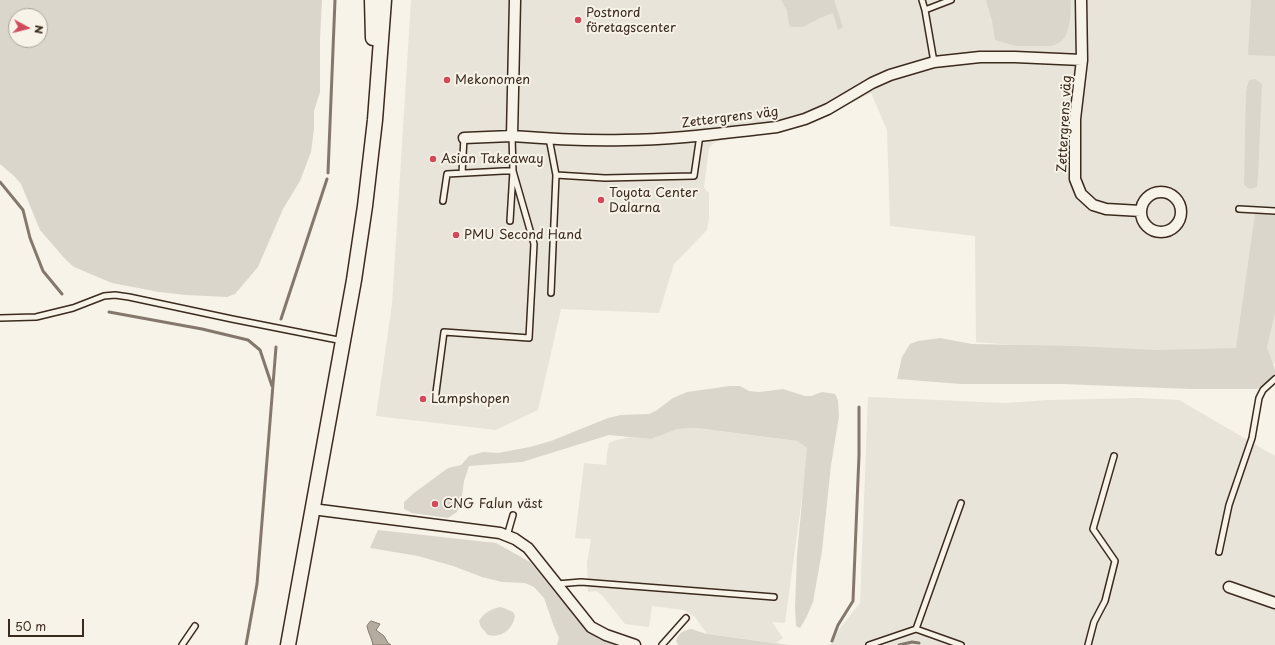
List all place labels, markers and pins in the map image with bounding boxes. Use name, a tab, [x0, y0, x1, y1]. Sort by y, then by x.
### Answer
place label: Postnord företagscenter	[586, 5, 676, 36]
marker: Postnord företagscenter	[573, 15, 583, 25]
place label: Mekonomen	[455, 72, 530, 88]
marker: Mekonomen	[442, 75, 452, 85]
place label: Asian Takeaway	[441, 151, 543, 167]
marker: Asian Takeaway	[428, 154, 438, 164]
place label: Toyota Center Dalarna	[609, 185, 698, 216]
marker: Toyota Center Dalarna	[596, 195, 606, 205]
place label: PMU Second Hand	[464, 227, 582, 243]
marker: PMU Second Hand	[451, 230, 461, 240]
place label: Lampshopen	[431, 391, 510, 407]
marker: Lampshopen	[418, 394, 428, 404]
place label: CNG Falun väst	[443, 496, 543, 512]
marker: CNG Falun väst	[430, 499, 440, 509]

